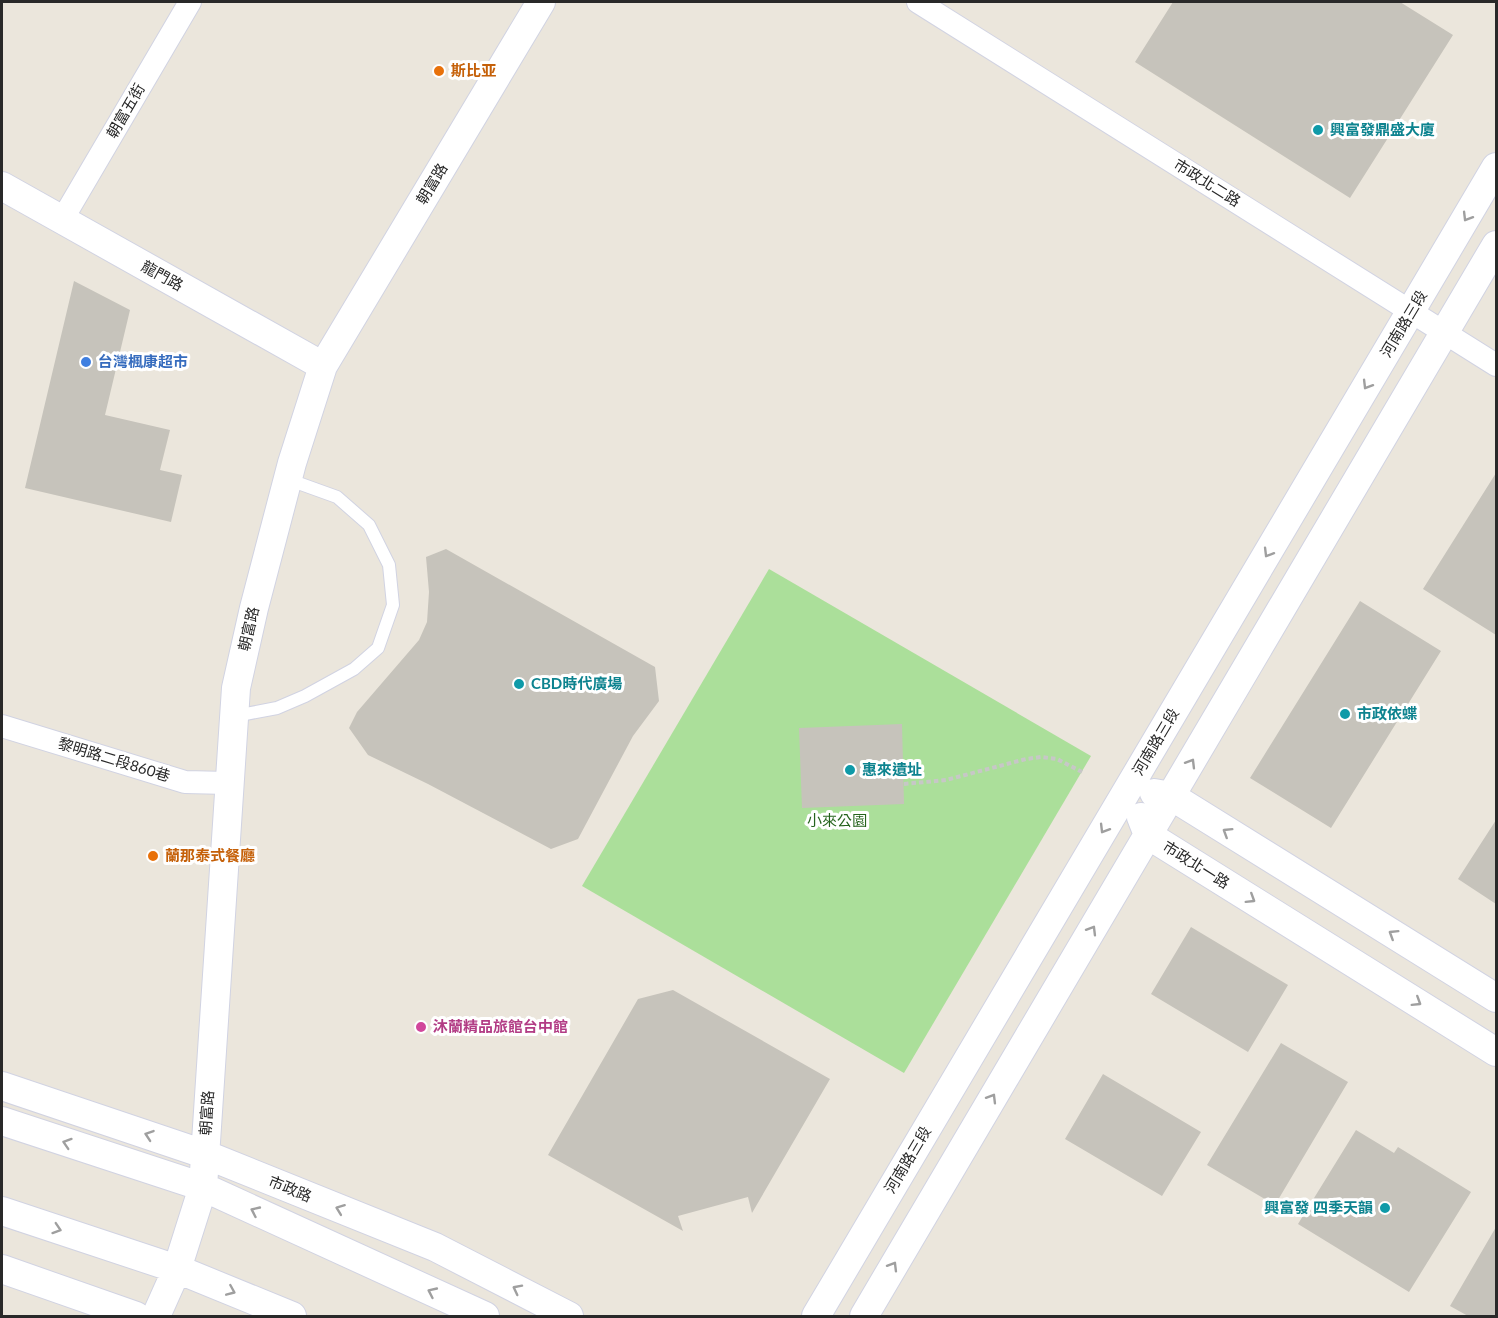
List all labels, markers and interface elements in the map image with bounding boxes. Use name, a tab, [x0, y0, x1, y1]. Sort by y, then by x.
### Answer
place label: 斯比亚	[451, 61, 496, 79]
marker: 斯比亚	[432, 64, 446, 78]
street label: 朝富五街	[102, 80, 148, 141]
place label: 興富發鼎盛大廈	[1330, 120, 1435, 138]
marker: 興富發鼎盛大廈	[1311, 123, 1325, 137]
street label: 市政北二路	[1171, 155, 1244, 210]
street label: 朝富路	[412, 160, 450, 207]
one-way arrow	[1462, 211, 1474, 221]
street label: 龍門路	[138, 256, 187, 294]
street label: 河南路三段	[1376, 287, 1430, 360]
place label: 台灣楓康超市	[98, 352, 188, 370]
marker: 台灣楓康超市	[79, 355, 93, 369]
one-way arrow	[1363, 379, 1375, 389]
one-way arrow	[1264, 547, 1275, 557]
street label: 朝富路	[234, 605, 262, 653]
place label: CBD時代廣場	[531, 674, 622, 692]
marker: CBD時代廣場	[512, 677, 526, 691]
place label: 市政依蝶	[1357, 704, 1417, 722]
street label: 河南路三段	[1128, 705, 1182, 778]
marker: 市政依蝶	[1338, 707, 1352, 721]
street label: 黎明路二段860巷	[56, 733, 172, 785]
one-way arrow	[1184, 758, 1195, 769]
place label: 惠來遺址	[862, 760, 922, 778]
marker: 惠來遺址	[843, 763, 857, 777]
park label: 小來公園	[807, 811, 867, 829]
one-way arrow	[1100, 823, 1112, 833]
one-way arrow	[1223, 828, 1234, 839]
street label: 市政北一路	[1160, 837, 1233, 892]
place label: 蘭那泰式餐廳	[165, 846, 255, 864]
marker: 蘭那泰式餐廳	[146, 849, 160, 863]
one-way arrow	[1245, 892, 1255, 904]
one-way arrow	[1084, 926, 1096, 936]
one-way arrow	[1389, 930, 1399, 942]
one-way arrow	[1411, 995, 1421, 1007]
place label: 沐蘭精品旅館台中館	[433, 1017, 568, 1035]
marker: 沐蘭精品旅館台中館	[414, 1020, 428, 1034]
street label: 朝富路	[195, 1090, 217, 1136]
one-way arrow	[985, 1094, 997, 1104]
street label: 河南路三段	[880, 1123, 934, 1196]
one-way arrow	[144, 1130, 155, 1142]
one-way arrow	[62, 1138, 73, 1150]
street label: 市政路	[266, 1171, 315, 1205]
place label: 興富發 四季天韻	[1264, 1198, 1373, 1216]
marker: 興富發 四季天韻	[1378, 1201, 1392, 1215]
one-way arrow	[335, 1204, 346, 1216]
one-way arrow	[250, 1206, 261, 1218]
one-way arrow	[51, 1222, 62, 1234]
one-way arrow	[886, 1262, 898, 1272]
one-way arrow	[225, 1284, 236, 1296]
one-way arrow	[513, 1285, 524, 1297]
one-way arrow	[428, 1288, 439, 1300]

